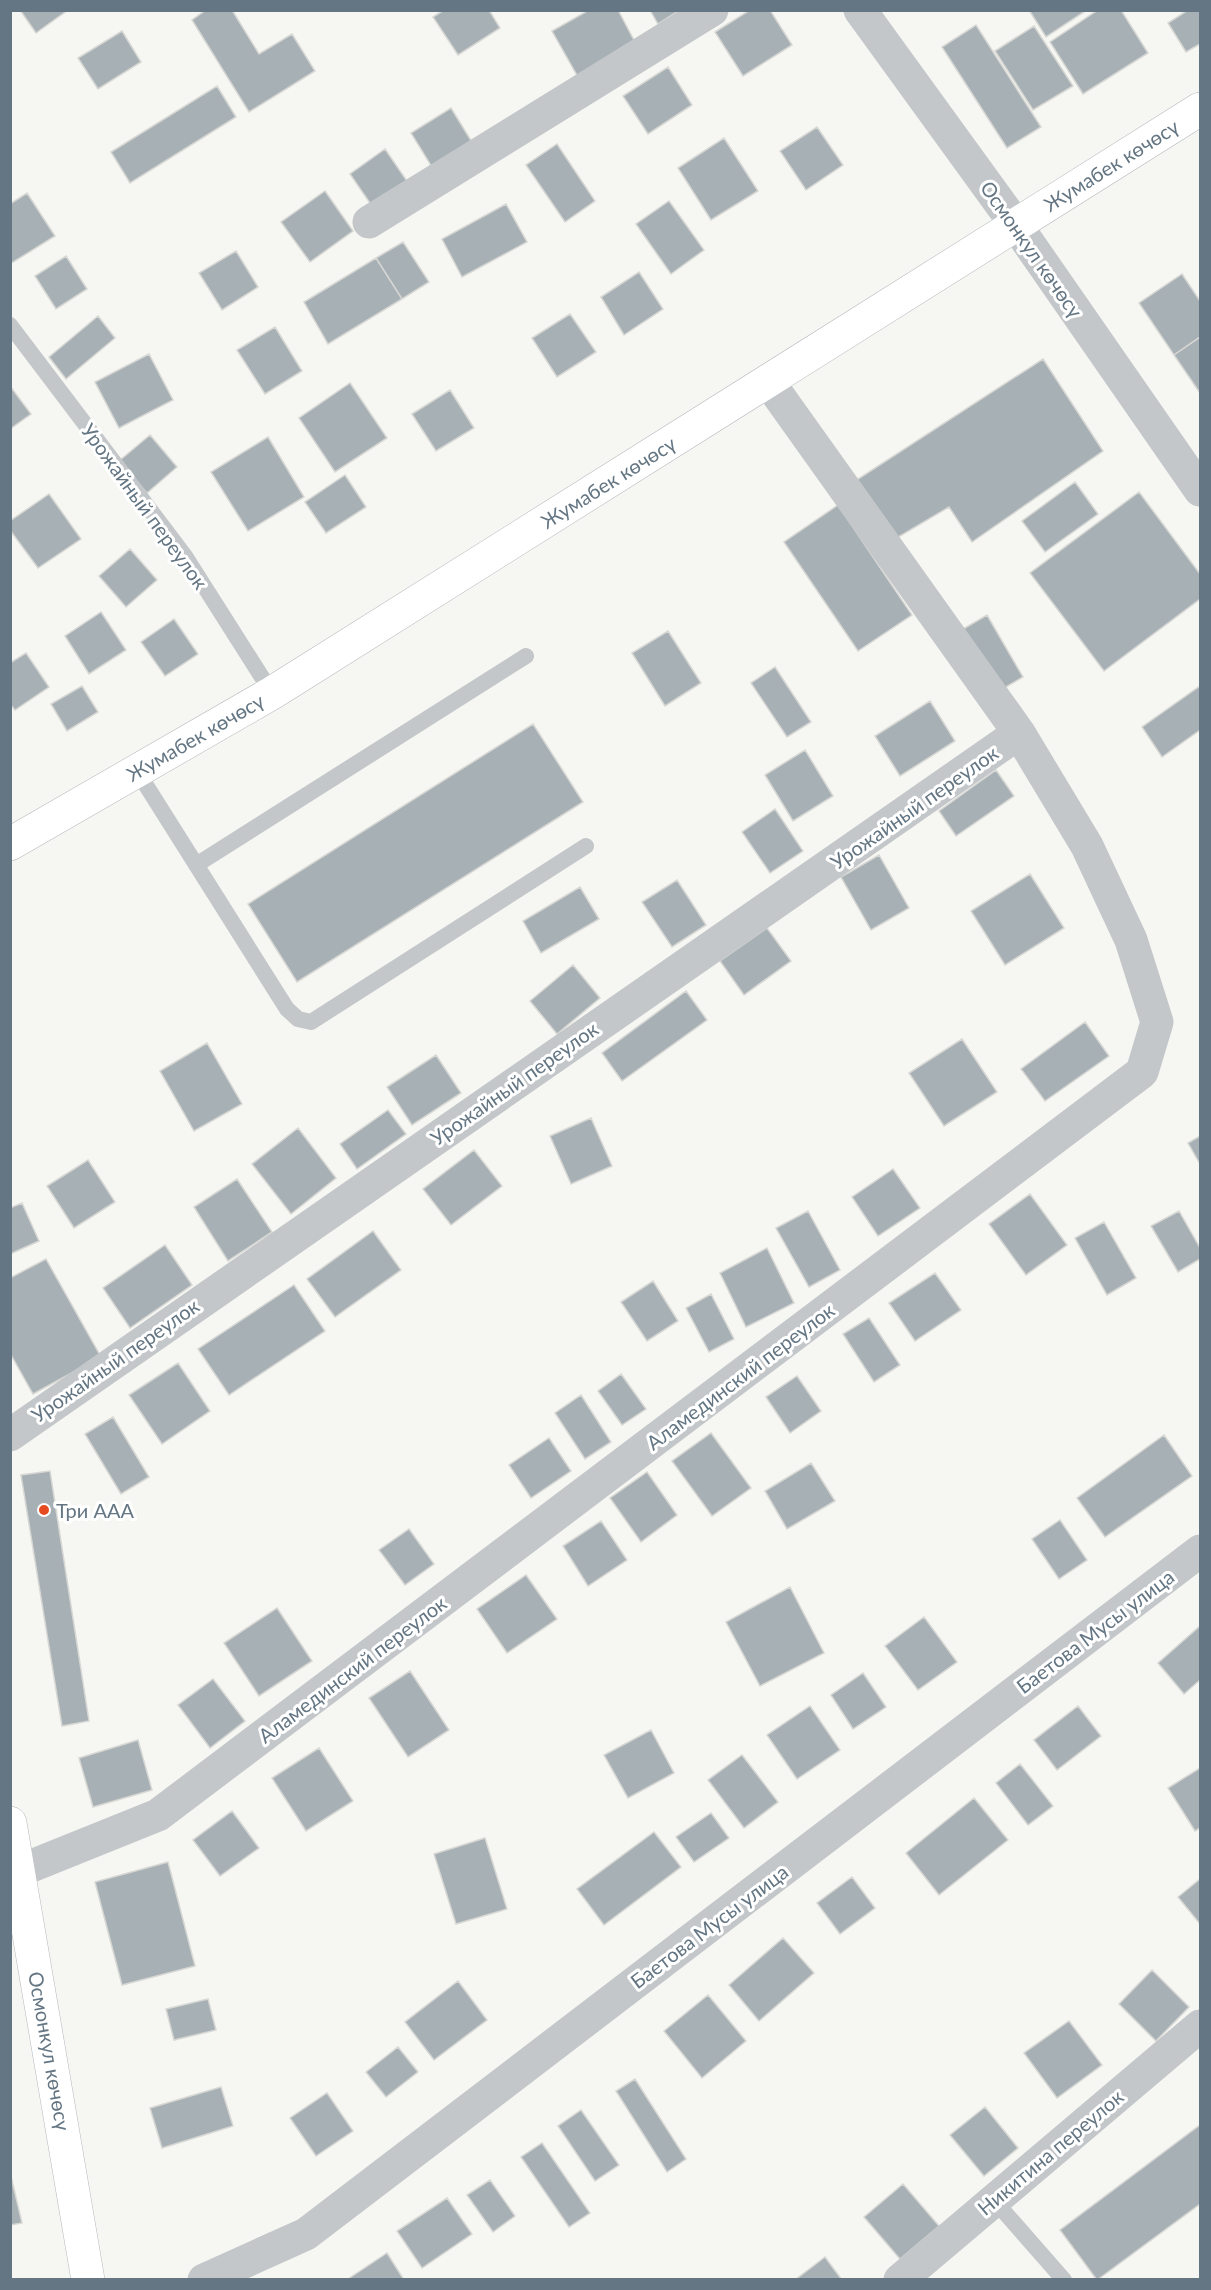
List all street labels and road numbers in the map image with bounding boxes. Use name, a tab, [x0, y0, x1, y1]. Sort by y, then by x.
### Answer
street label: Жумабек көчөсү	[1039, 113, 1184, 216]
street label: Осмонкул көчөсү	[976, 176, 1089, 323]
street label: Урожайный переулок	[77, 418, 214, 594]
street label: Жумабек көчөсү	[536, 430, 681, 533]
street label: Жумабек көчөсү	[122, 688, 269, 786]
street label: Урожайный переулок	[826, 740, 1003, 874]
street label: Урожайный переулок	[426, 1016, 603, 1150]
street label: Урожайный переулок	[27, 1293, 204, 1427]
street label: Аламединский переулок	[641, 1297, 839, 1455]
street label: Баетова Мусы улица	[1012, 1564, 1178, 1698]
street label: Аламединский переулок	[253, 1590, 451, 1748]
street label: Баетова Мусы улица	[626, 1859, 792, 1993]
street label: Осмонкул көчөсү	[24, 1969, 76, 2133]
street label: Никитина переулок	[972, 2084, 1128, 2220]

